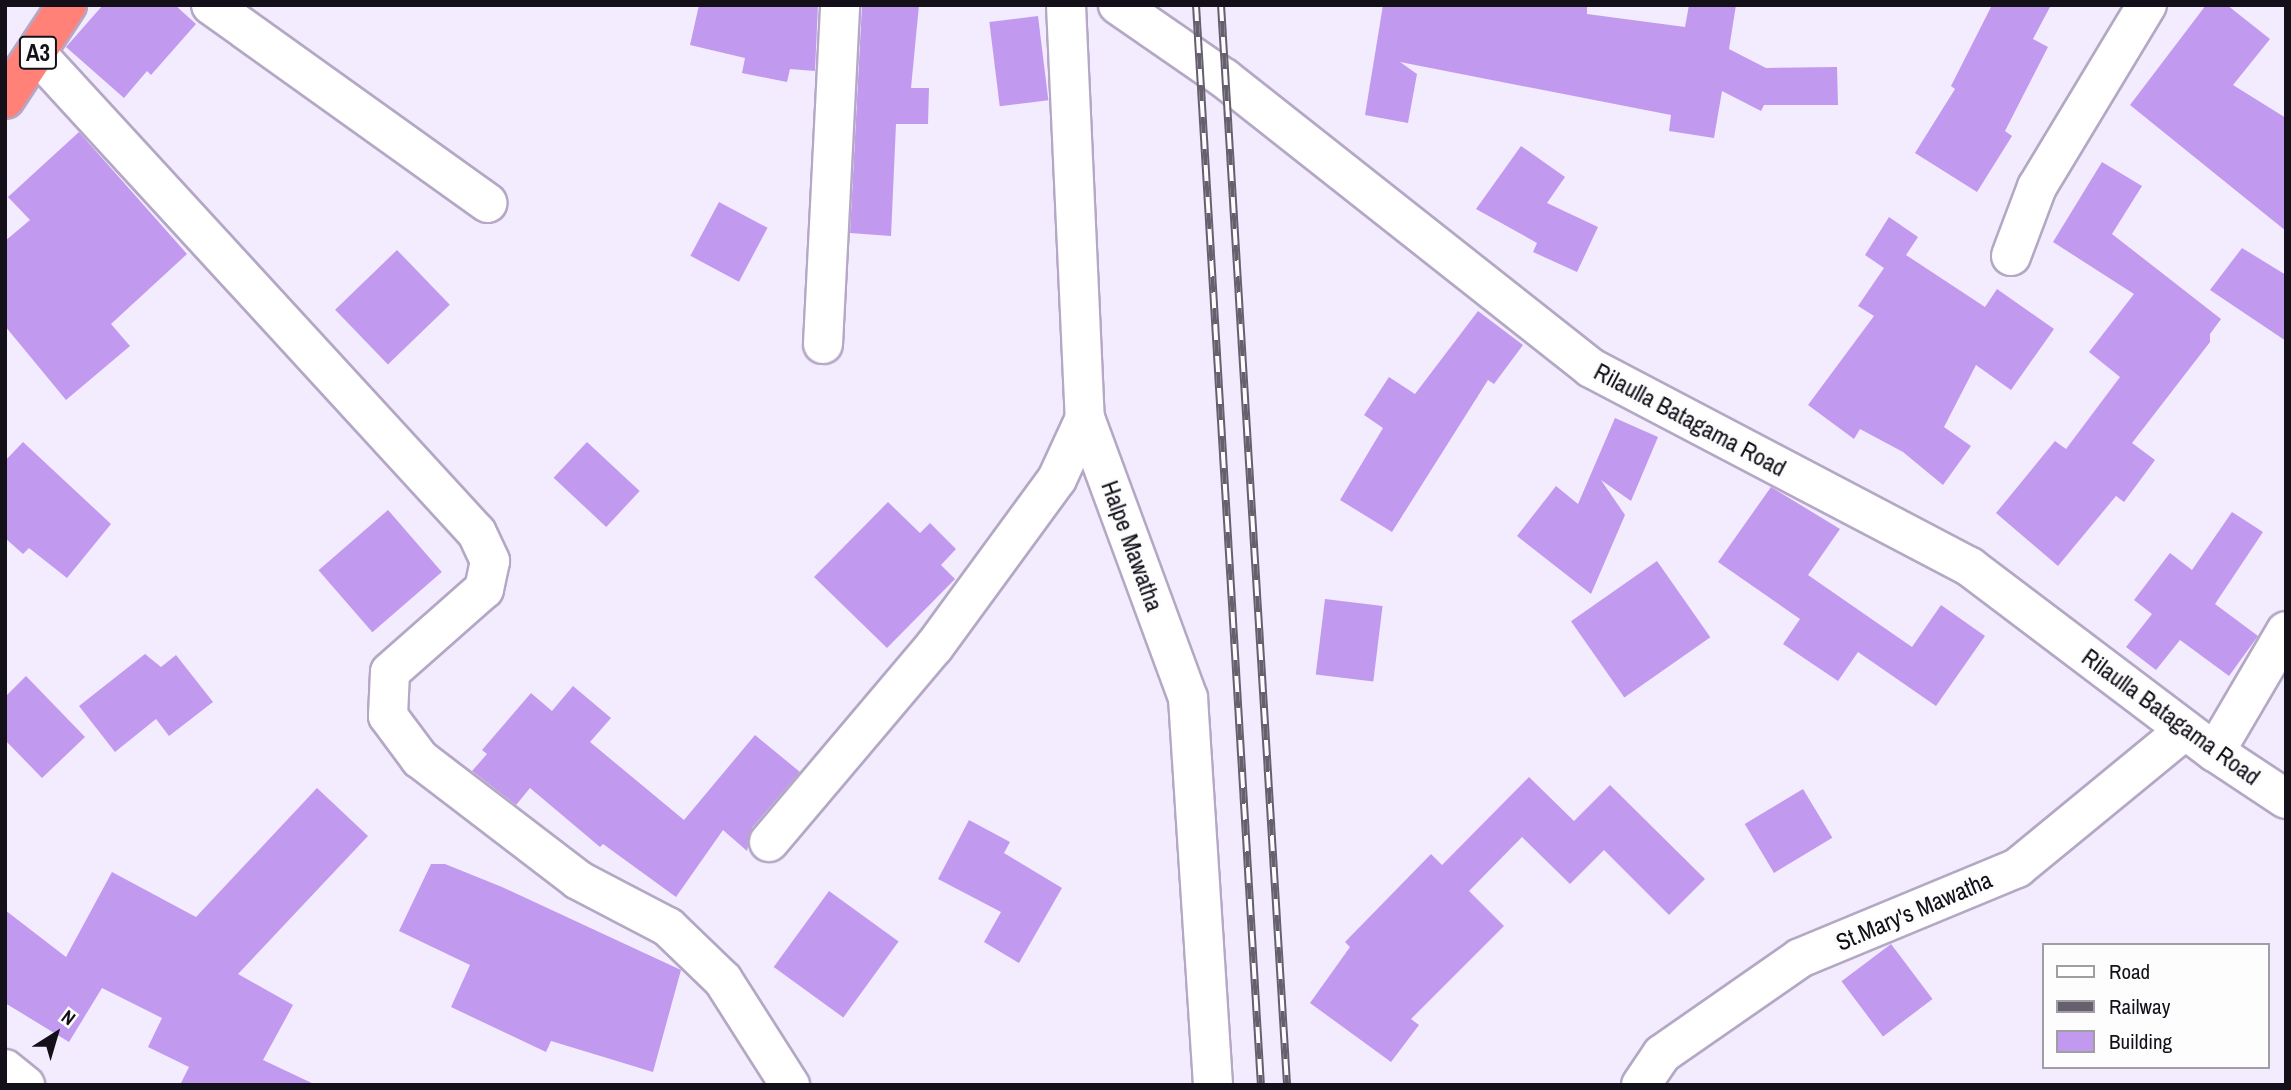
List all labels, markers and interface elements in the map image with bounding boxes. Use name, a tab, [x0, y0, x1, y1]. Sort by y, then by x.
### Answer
road number: A3	[19, 34, 57, 72]
street label: Rilaulla Batagama Road	[1589, 357, 1791, 483]
street label: Halpe Mawatha	[1095, 477, 1169, 615]
street label: Rilaulla Batagama Road	[2076, 643, 2266, 791]
street label: St.Mary's Mawatha	[1832, 865, 1996, 957]
legend	[2042, 943, 2270, 1069]
text: Road	[2109, 957, 2150, 986]
text: Railway	[2109, 992, 2170, 1021]
north arrow	[21, 999, 91, 1069]
text: N	[56, 1003, 81, 1031]
text: Building	[2109, 1027, 2172, 1056]

